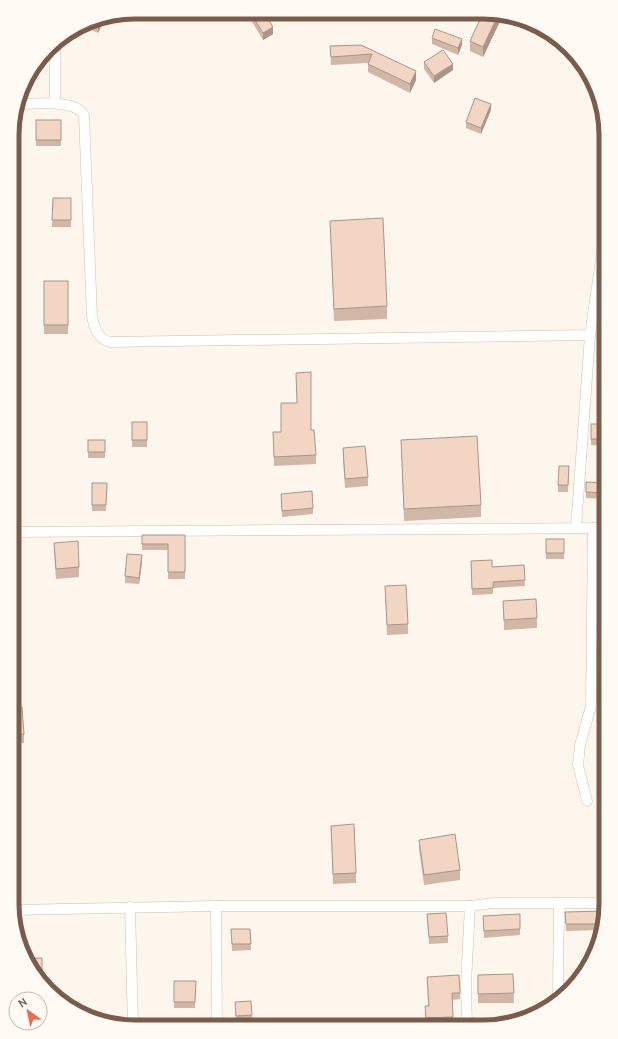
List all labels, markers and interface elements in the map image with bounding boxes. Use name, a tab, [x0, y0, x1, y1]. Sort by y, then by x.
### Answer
north arrow	[8, 991, 48, 1031]
text: N	[15, 995, 30, 1011]

